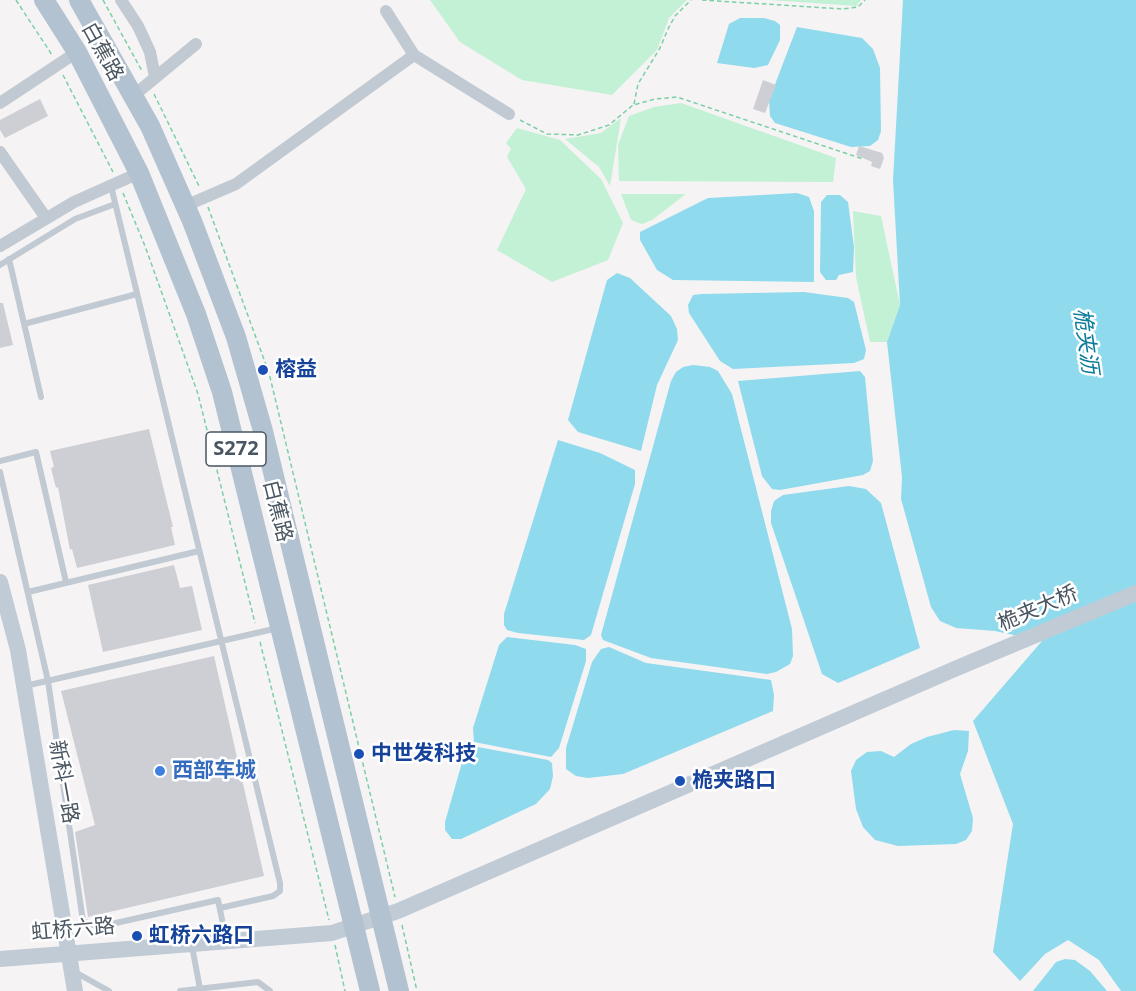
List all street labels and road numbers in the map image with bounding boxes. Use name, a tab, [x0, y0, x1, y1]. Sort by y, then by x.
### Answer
street label: 白蕉路	[76, 18, 128, 86]
road number: S272	[206, 432, 266, 466]
street label: 白蕉路	[257, 477, 297, 545]
street label: 桅夹大桥	[994, 581, 1082, 637]
street label: 新科一路	[43, 738, 83, 826]
street label: 虹桥六路	[30, 914, 116, 946]

